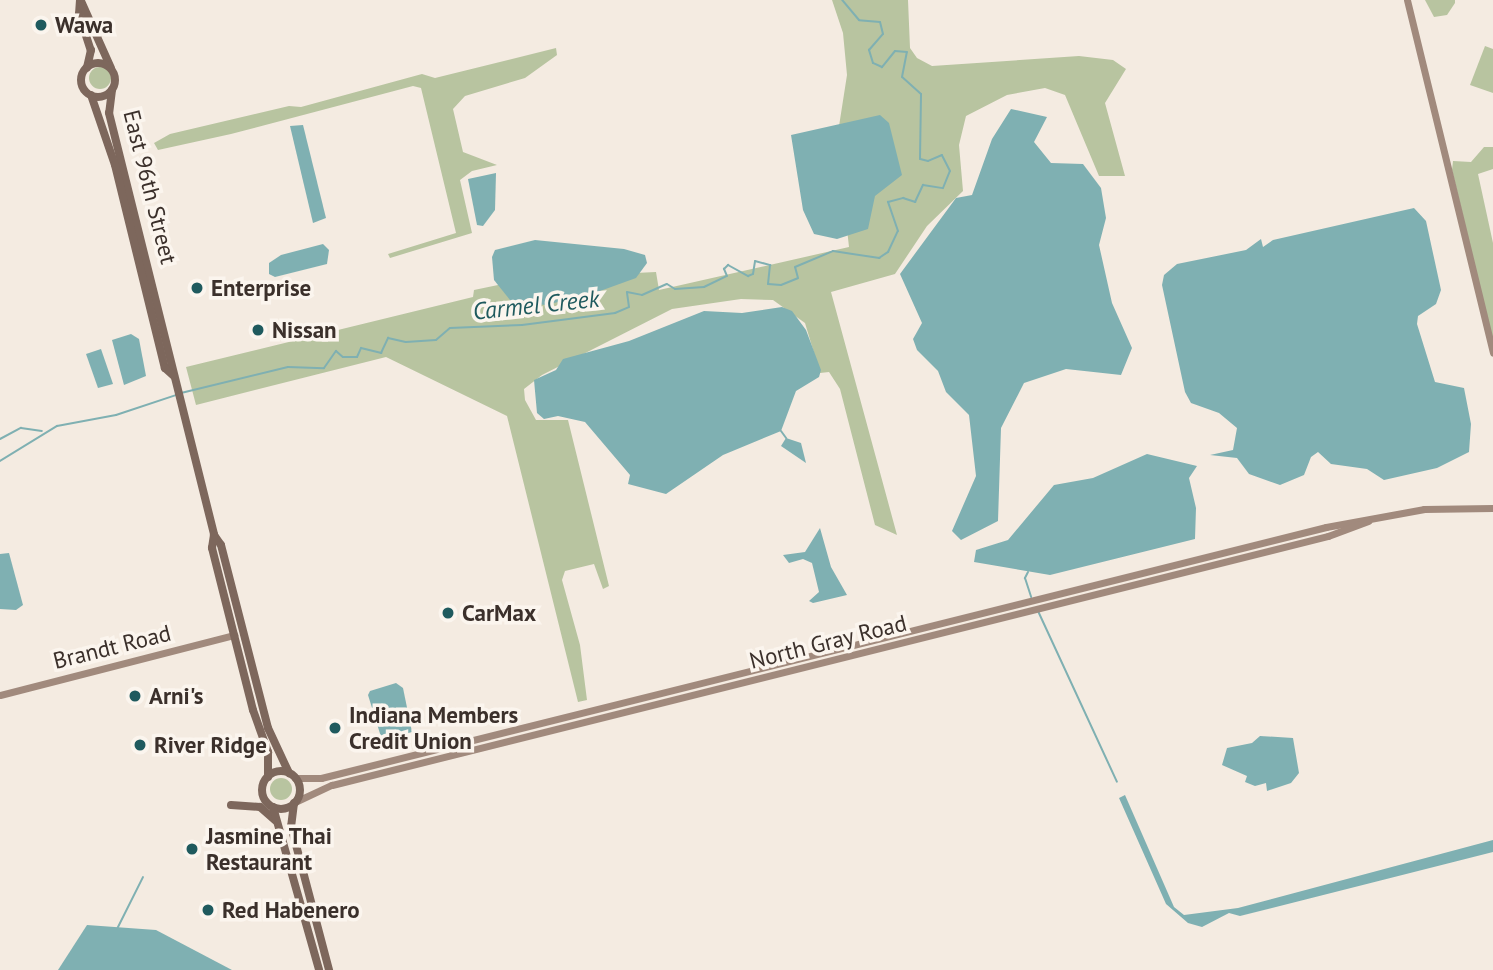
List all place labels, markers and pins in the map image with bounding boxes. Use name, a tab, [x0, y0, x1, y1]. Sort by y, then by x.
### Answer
place label: Wawa	[55, 11, 113, 39]
marker: Wawa	[33, 17, 49, 33]
place label: Enterprise	[211, 274, 311, 302]
marker: Enterprise	[189, 280, 205, 296]
place label: Nissan	[272, 316, 337, 344]
marker: Nissan	[250, 322, 266, 338]
place label: CarMax	[462, 599, 536, 627]
marker: CarMax	[440, 605, 456, 621]
place label: Arni's	[149, 682, 204, 710]
marker: Arni's	[127, 688, 143, 704]
place label: Indiana Members Credit Union	[349, 701, 518, 755]
marker: Indiana Members Credit Union	[327, 720, 343, 736]
place label: River Ridge	[154, 731, 267, 759]
marker: River Ridge	[132, 737, 148, 753]
place label: Jasmine Thai Restaurant	[206, 822, 333, 876]
marker: Jasmine Thai Restaurant	[184, 841, 200, 857]
place label: Red Habenero	[222, 896, 360, 924]
marker: Red Habenero	[200, 902, 216, 918]

